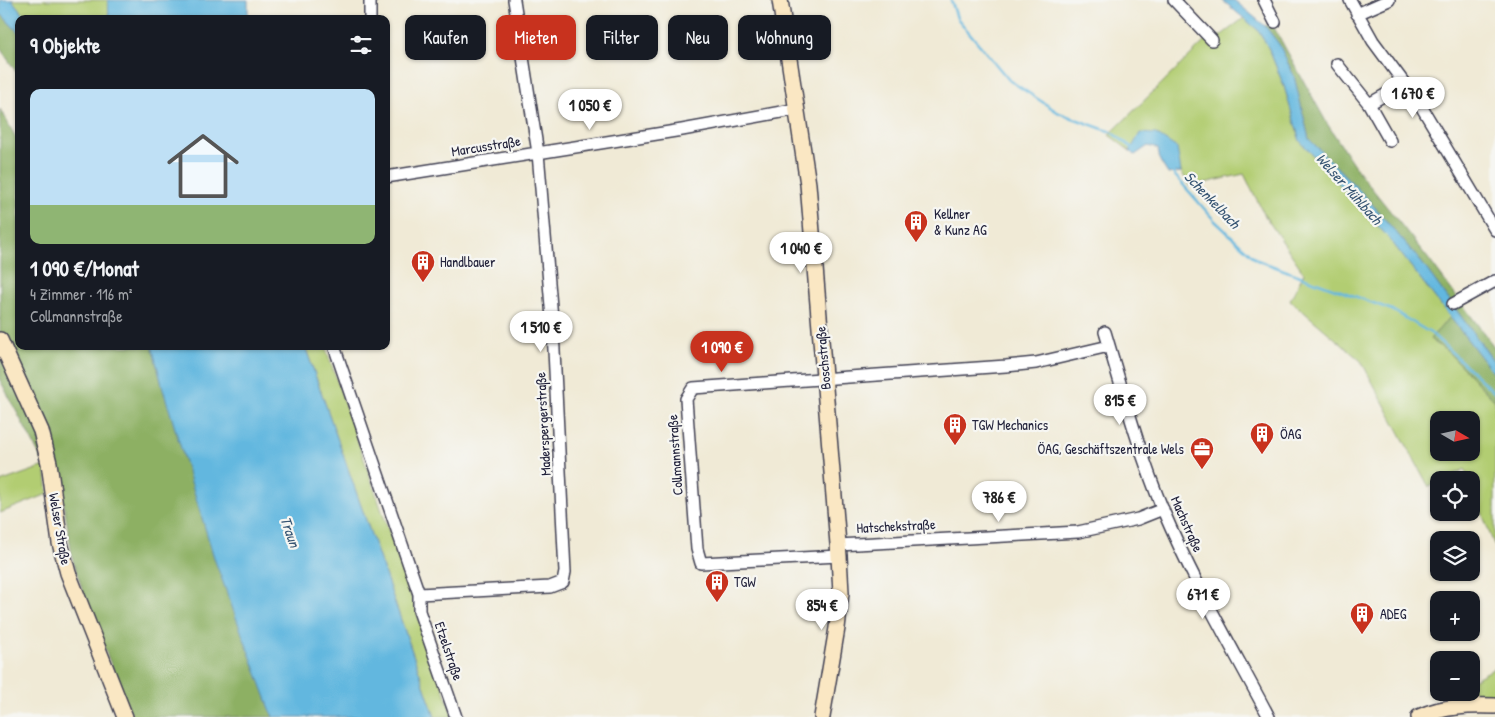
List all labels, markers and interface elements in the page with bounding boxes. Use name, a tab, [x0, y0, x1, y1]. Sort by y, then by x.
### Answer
chip: Kaufen	[405, 15, 486, 60]
chip: Mieten	[496, 15, 576, 60]
chip: Filter	[586, 15, 658, 60]
chip: Neu	[668, 15, 728, 60]
chip: Wohnung	[738, 15, 831, 60]
text: 9 Objekte	[30, 31, 100, 60]
icon: filters	[347, 31, 375, 59]
pin: 1 670 €	[1367, 76, 1459, 119]
text: 1 670 €	[1392, 82, 1434, 104]
pin: 1 050 €	[544, 88, 636, 131]
text: 1 050 €	[569, 94, 611, 116]
icon: home	[158, 121, 248, 211]
street label: Marcusstraße	[450, 131, 522, 161]
water label: Welser Mühlbach	[1312, 148, 1388, 230]
water label: Schenkelbach	[1180, 166, 1246, 234]
place label: Kellner & Kunz AG	[934, 204, 987, 239]
building icon: Kellner & Kunz AG	[903, 209, 929, 243]
pin: 1 040 €	[755, 232, 847, 274]
text: 1 040 €	[780, 237, 822, 259]
building icon: Handlbauer	[410, 249, 436, 283]
place label: Handlbauer	[440, 252, 496, 271]
text: 1 090 €/Monat	[30, 254, 139, 283]
text: 4 Zimmer · 116 m²	[30, 283, 132, 305]
text: Collmannstraße	[30, 305, 123, 327]
pin: 1 510 €	[495, 310, 587, 353]
text: 1 510 €	[521, 316, 561, 338]
street label: Boschstraße	[810, 325, 836, 391]
pin: 1 090 €	[676, 330, 768, 373]
text: 1 090 €	[701, 336, 743, 358]
street label: Maderspergerstraße	[530, 371, 556, 476]
pin: 815 €	[1085, 384, 1155, 426]
text: 815 €	[1105, 389, 1135, 411]
north arrow	[1430, 411, 1480, 461]
map controls	[1430, 411, 1480, 701]
building icon: TGW Mechanics	[942, 412, 968, 446]
street label: Collmannstraße	[662, 413, 688, 496]
place label: TGW Mechanics	[972, 415, 1048, 434]
building icon: ÖAG	[1249, 421, 1275, 455]
place label: ÖAG	[1280, 424, 1302, 443]
office icon: ÖAG, Geschäftszentrale Wels	[1189, 436, 1215, 470]
place label: ÖAG, Geschäftszentrale Wels	[1037, 439, 1184, 458]
button: locate	[1430, 471, 1480, 521]
pin: 786 €	[964, 480, 1034, 523]
text: 786 €	[983, 486, 1015, 508]
street label: Welser Straße	[44, 492, 76, 567]
street label: Machstraße	[1166, 493, 1208, 555]
water label: Traun	[275, 514, 306, 551]
street label: Hatschekstraße	[856, 514, 936, 538]
button: layers	[1430, 531, 1480, 581]
building icon: TGW	[704, 569, 730, 603]
place label: TGW	[734, 572, 756, 591]
pin: 671 €	[1168, 578, 1238, 620]
text: 671 €	[1187, 583, 1219, 605]
pin: 854 €	[787, 588, 857, 631]
button: +	[1430, 591, 1480, 641]
text: 854 €	[806, 594, 838, 616]
building icon: ADEG	[1349, 601, 1375, 635]
place label: ADEG	[1380, 604, 1407, 623]
street label: Etzelstraße	[430, 619, 468, 683]
button: −	[1430, 651, 1480, 701]

